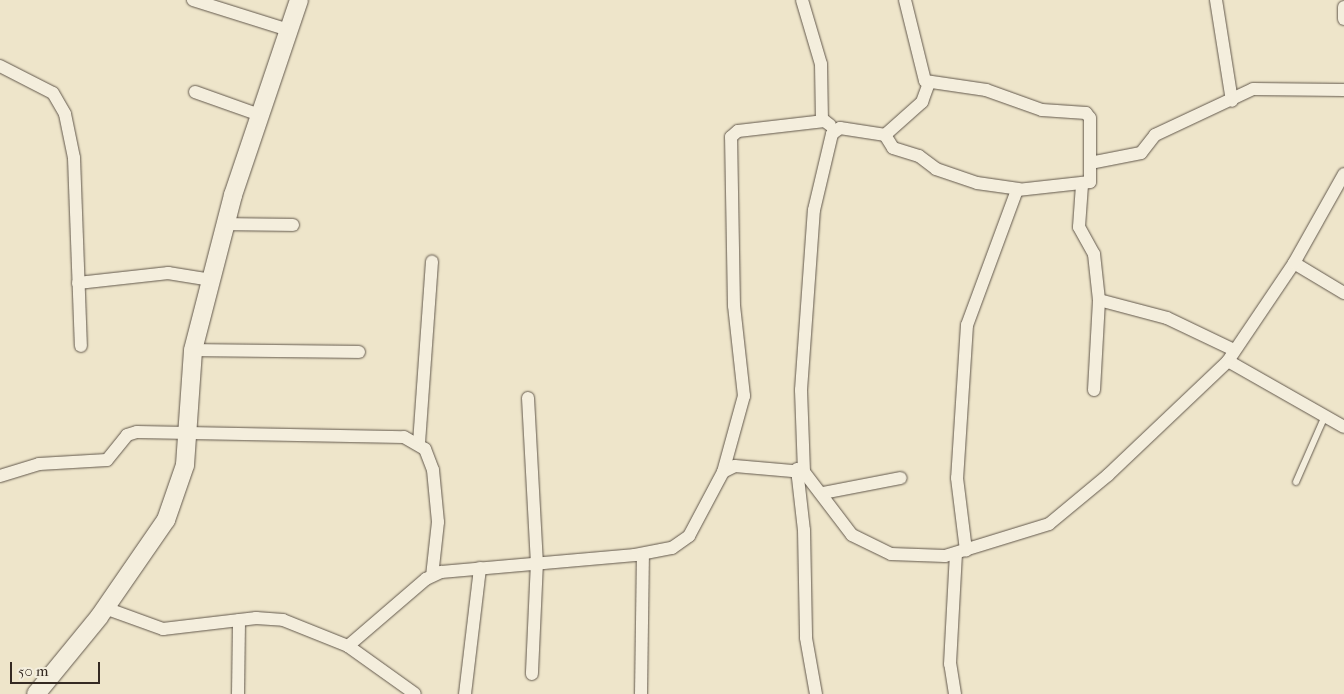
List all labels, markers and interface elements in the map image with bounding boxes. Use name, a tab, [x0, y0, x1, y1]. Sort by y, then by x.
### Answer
scale bar	[12, 652, 102, 684]
text: 50 m	[18, 662, 48, 680]

